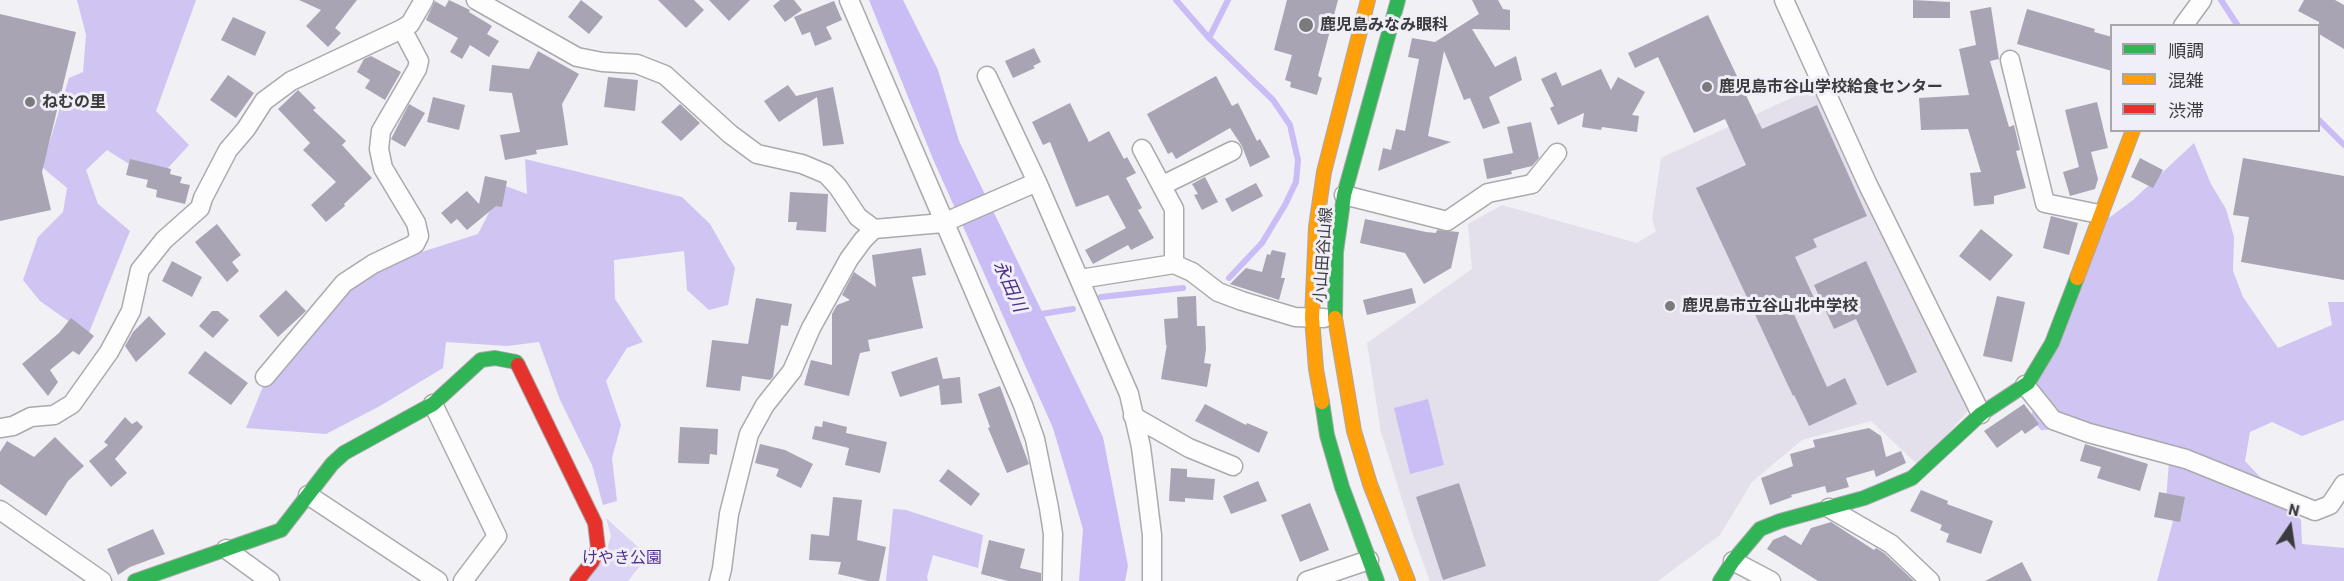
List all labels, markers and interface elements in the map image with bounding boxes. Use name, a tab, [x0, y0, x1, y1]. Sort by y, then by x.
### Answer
place label: 鹿児島みなみ眼科	[1320, 15, 1448, 35]
marker: 鹿児島みなみ眼科	[1297, 16, 1315, 34]
legend	[2110, 24, 2320, 132]
text: 順調	[2168, 39, 2204, 61]
text: 混雑	[2168, 69, 2204, 91]
place label: 鹿児島市谷山学校給食センター	[1719, 77, 1943, 97]
marker: 鹿児島市谷山学校給食センター	[1700, 80, 1714, 94]
place label: ねむの里	[42, 92, 106, 112]
marker: ねむの里	[23, 95, 37, 109]
text: 渋滞	[2168, 99, 2204, 121]
street label: 小山田谷山線	[1310, 206, 1336, 304]
water label: 永田川	[989, 257, 1031, 315]
place label: 鹿児島市立谷山北中学校	[1682, 296, 1858, 316]
marker: 鹿児島市立谷山北中学校	[1663, 299, 1677, 313]
north arrow	[2260, 497, 2320, 557]
text: N	[2287, 499, 2301, 519]
park label: けやき公園	[582, 548, 662, 568]

